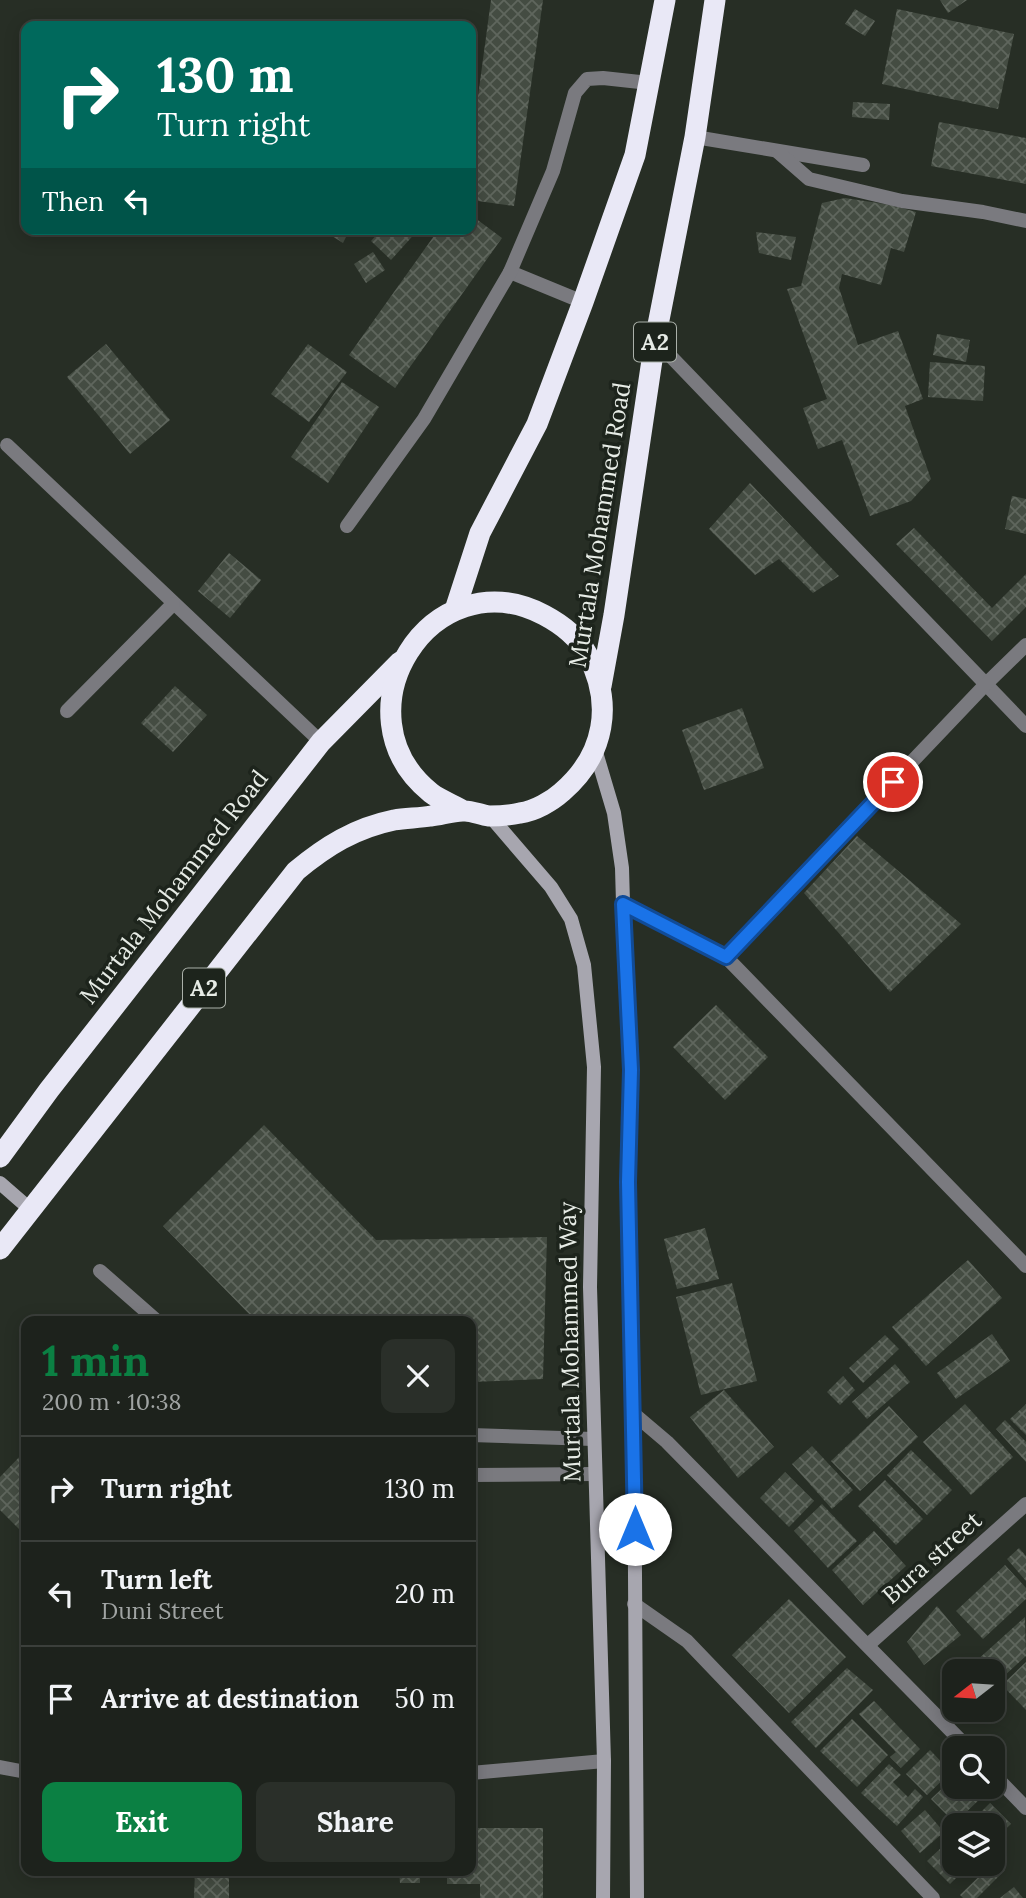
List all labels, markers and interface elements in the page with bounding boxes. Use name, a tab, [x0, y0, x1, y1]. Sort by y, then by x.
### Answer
text: 130 m	[157, 43, 293, 105]
icon: right	[42, 49, 133, 140]
text: Turn right	[157, 104, 310, 145]
icon: left	[118, 182, 156, 220]
text: Then	[42, 185, 104, 218]
road number: A2	[634, 322, 676, 362]
street label: Murtala Mohammed Road	[562, 380, 637, 670]
pin	[863, 752, 923, 812]
street label: Murtala Mohammed Road	[73, 763, 275, 1010]
icon: arrive	[874, 763, 912, 801]
road number: A2	[183, 968, 225, 1007]
street label: Murtala Mohammed Way	[552, 1201, 587, 1483]
text: 1 min	[42, 1334, 149, 1388]
button: close	[381, 1339, 455, 1413]
text: 200 m · 10:38	[42, 1387, 182, 1416]
icon: right	[42, 1470, 80, 1508]
text: Turn right	[101, 1472, 232, 1505]
text: 130 m	[385, 1472, 455, 1505]
position arrow	[598, 1492, 672, 1566]
street label: Bura street	[875, 1504, 989, 1611]
text: Turn left	[101, 1563, 212, 1596]
icon: left	[42, 1575, 80, 1613]
text: 20 m	[395, 1577, 455, 1610]
text: Duni Street	[101, 1596, 224, 1625]
north arrow	[942, 1659, 1004, 1722]
map controls	[942, 1659, 1005, 1876]
icon: arrive	[42, 1680, 80, 1718]
text: Arrive at destination	[101, 1682, 359, 1715]
text: 50 m	[395, 1682, 455, 1715]
button: search	[942, 1736, 1005, 1799]
button: Exit	[42, 1782, 242, 1862]
button: Share	[256, 1782, 455, 1862]
button: layers	[942, 1813, 1005, 1876]

